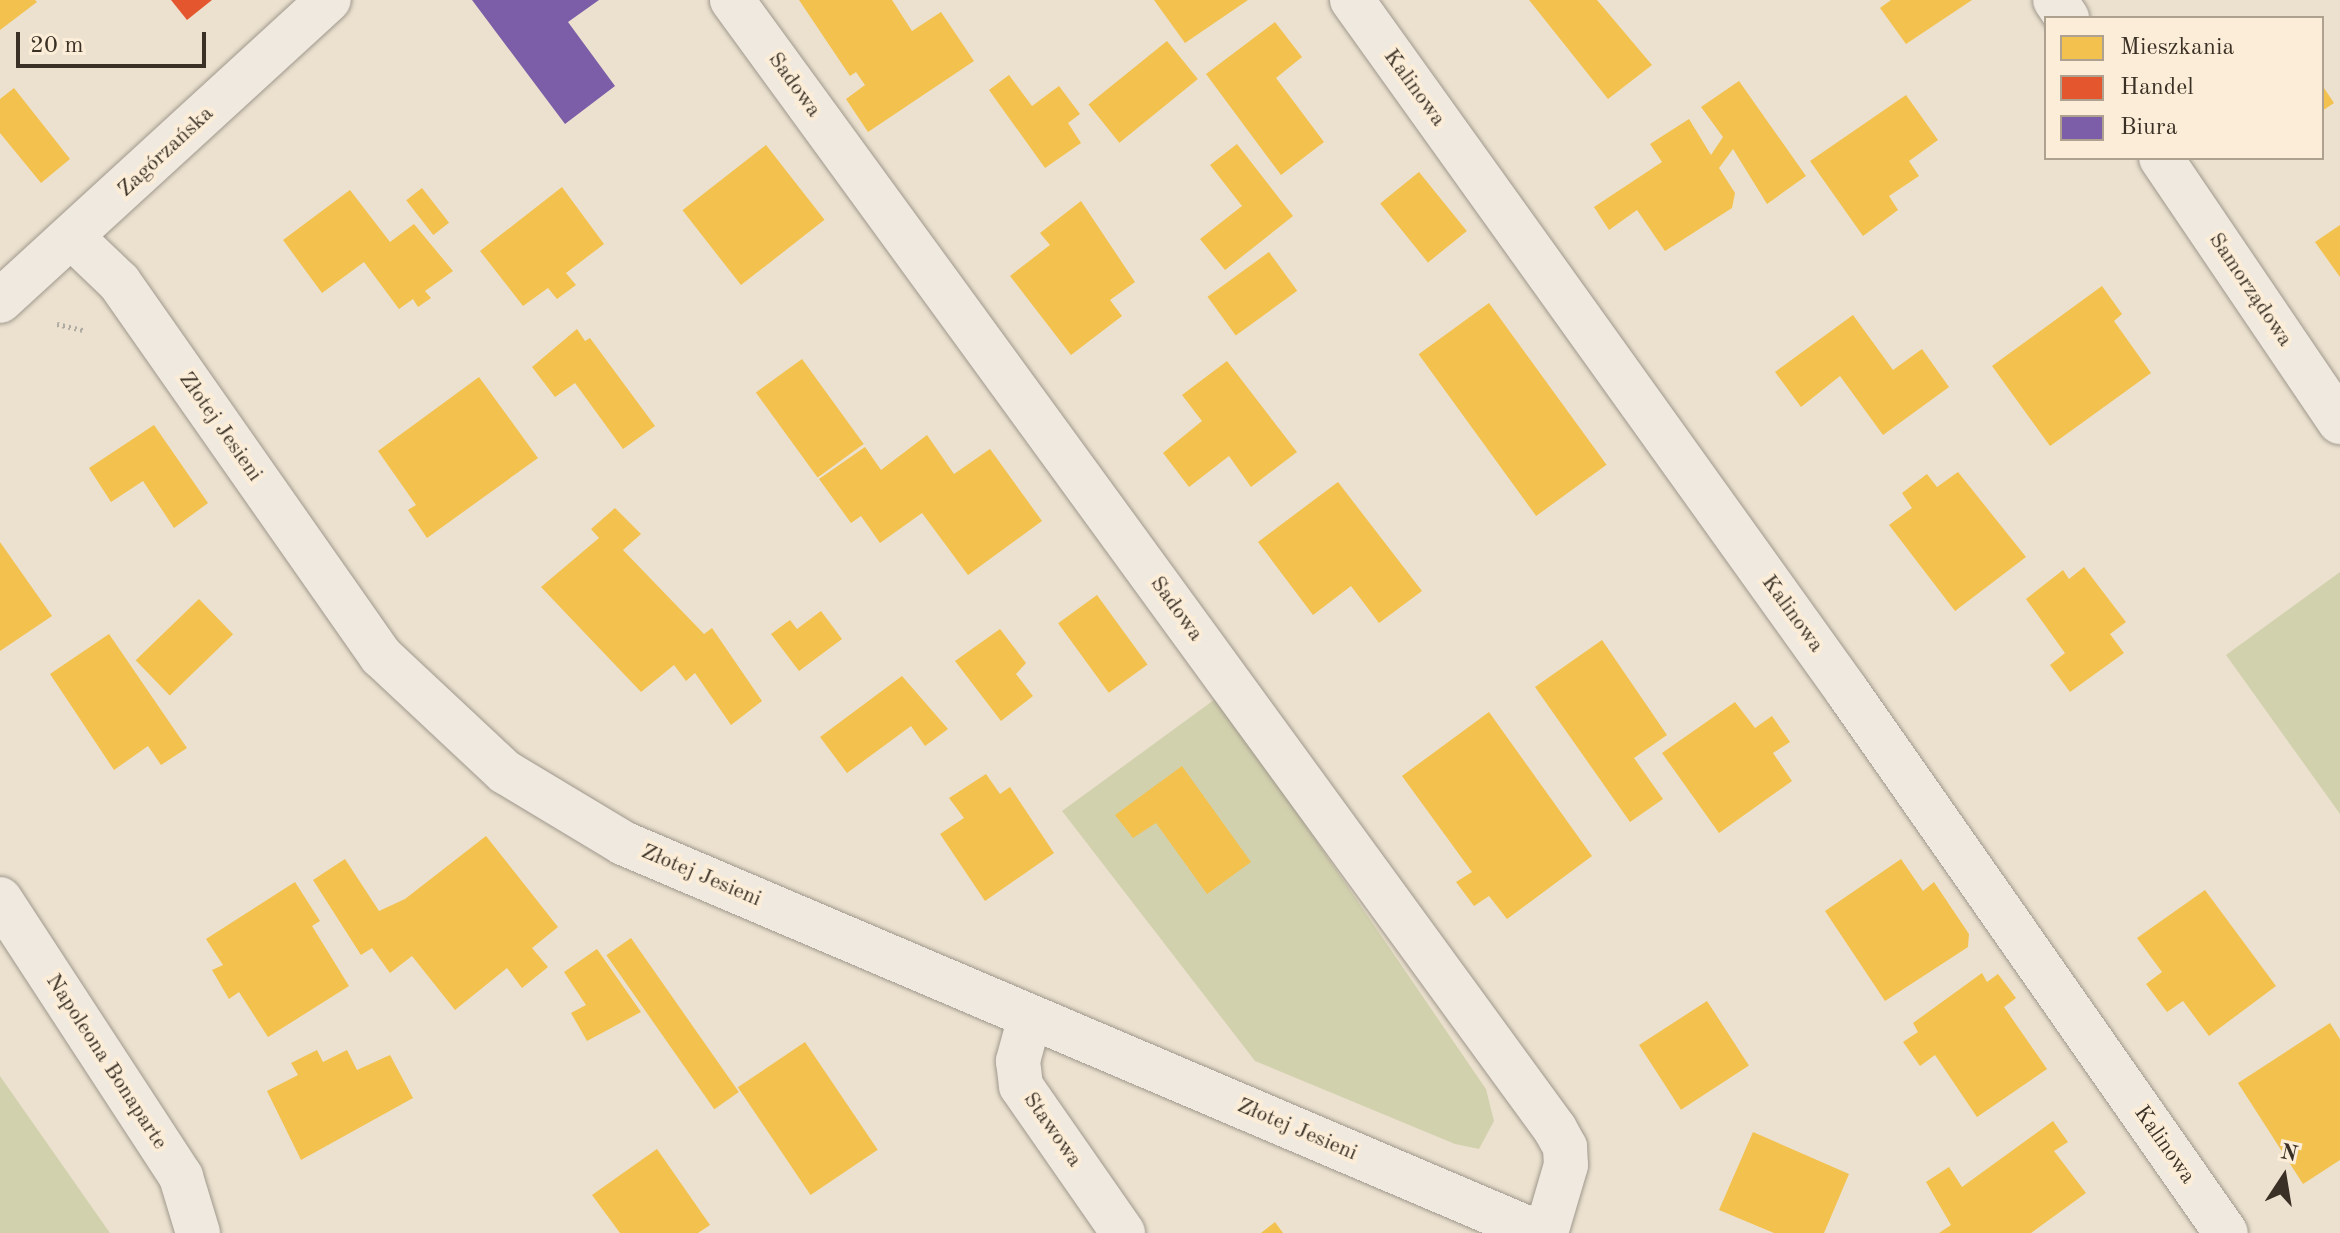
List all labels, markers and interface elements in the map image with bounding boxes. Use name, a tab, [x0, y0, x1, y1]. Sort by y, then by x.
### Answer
scale bar	[20, 16, 210, 66]
legend	[2044, 16, 2324, 160]
text: 20 m	[30, 34, 84, 58]
text: Mieszkania	[2120, 36, 2234, 60]
street label: Kalinowa	[1377, 44, 1451, 132]
street label: Sadowa	[762, 47, 826, 123]
text: Handel	[2120, 76, 2194, 100]
street label: Zagórzańska	[113, 101, 219, 203]
text: Biura	[2120, 116, 2178, 140]
street label: Samorządowa	[2202, 228, 2298, 352]
street label: Złotej Jesieni	[173, 367, 267, 487]
street label: Kalinowa	[1755, 570, 1829, 658]
street label: Sadowa	[1144, 571, 1208, 647]
street label: Złotej Jesieni	[637, 839, 765, 913]
street label: Napoleona Bonaparte	[39, 969, 173, 1155]
street label: Stawowa	[1017, 1087, 1087, 1173]
street label: Złotej Jesieni	[1233, 1093, 1361, 1167]
street label: Kalinowa	[2128, 1101, 2200, 1189]
north arrow	[2244, 1137, 2324, 1217]
text: N	[2278, 1141, 2299, 1166]

